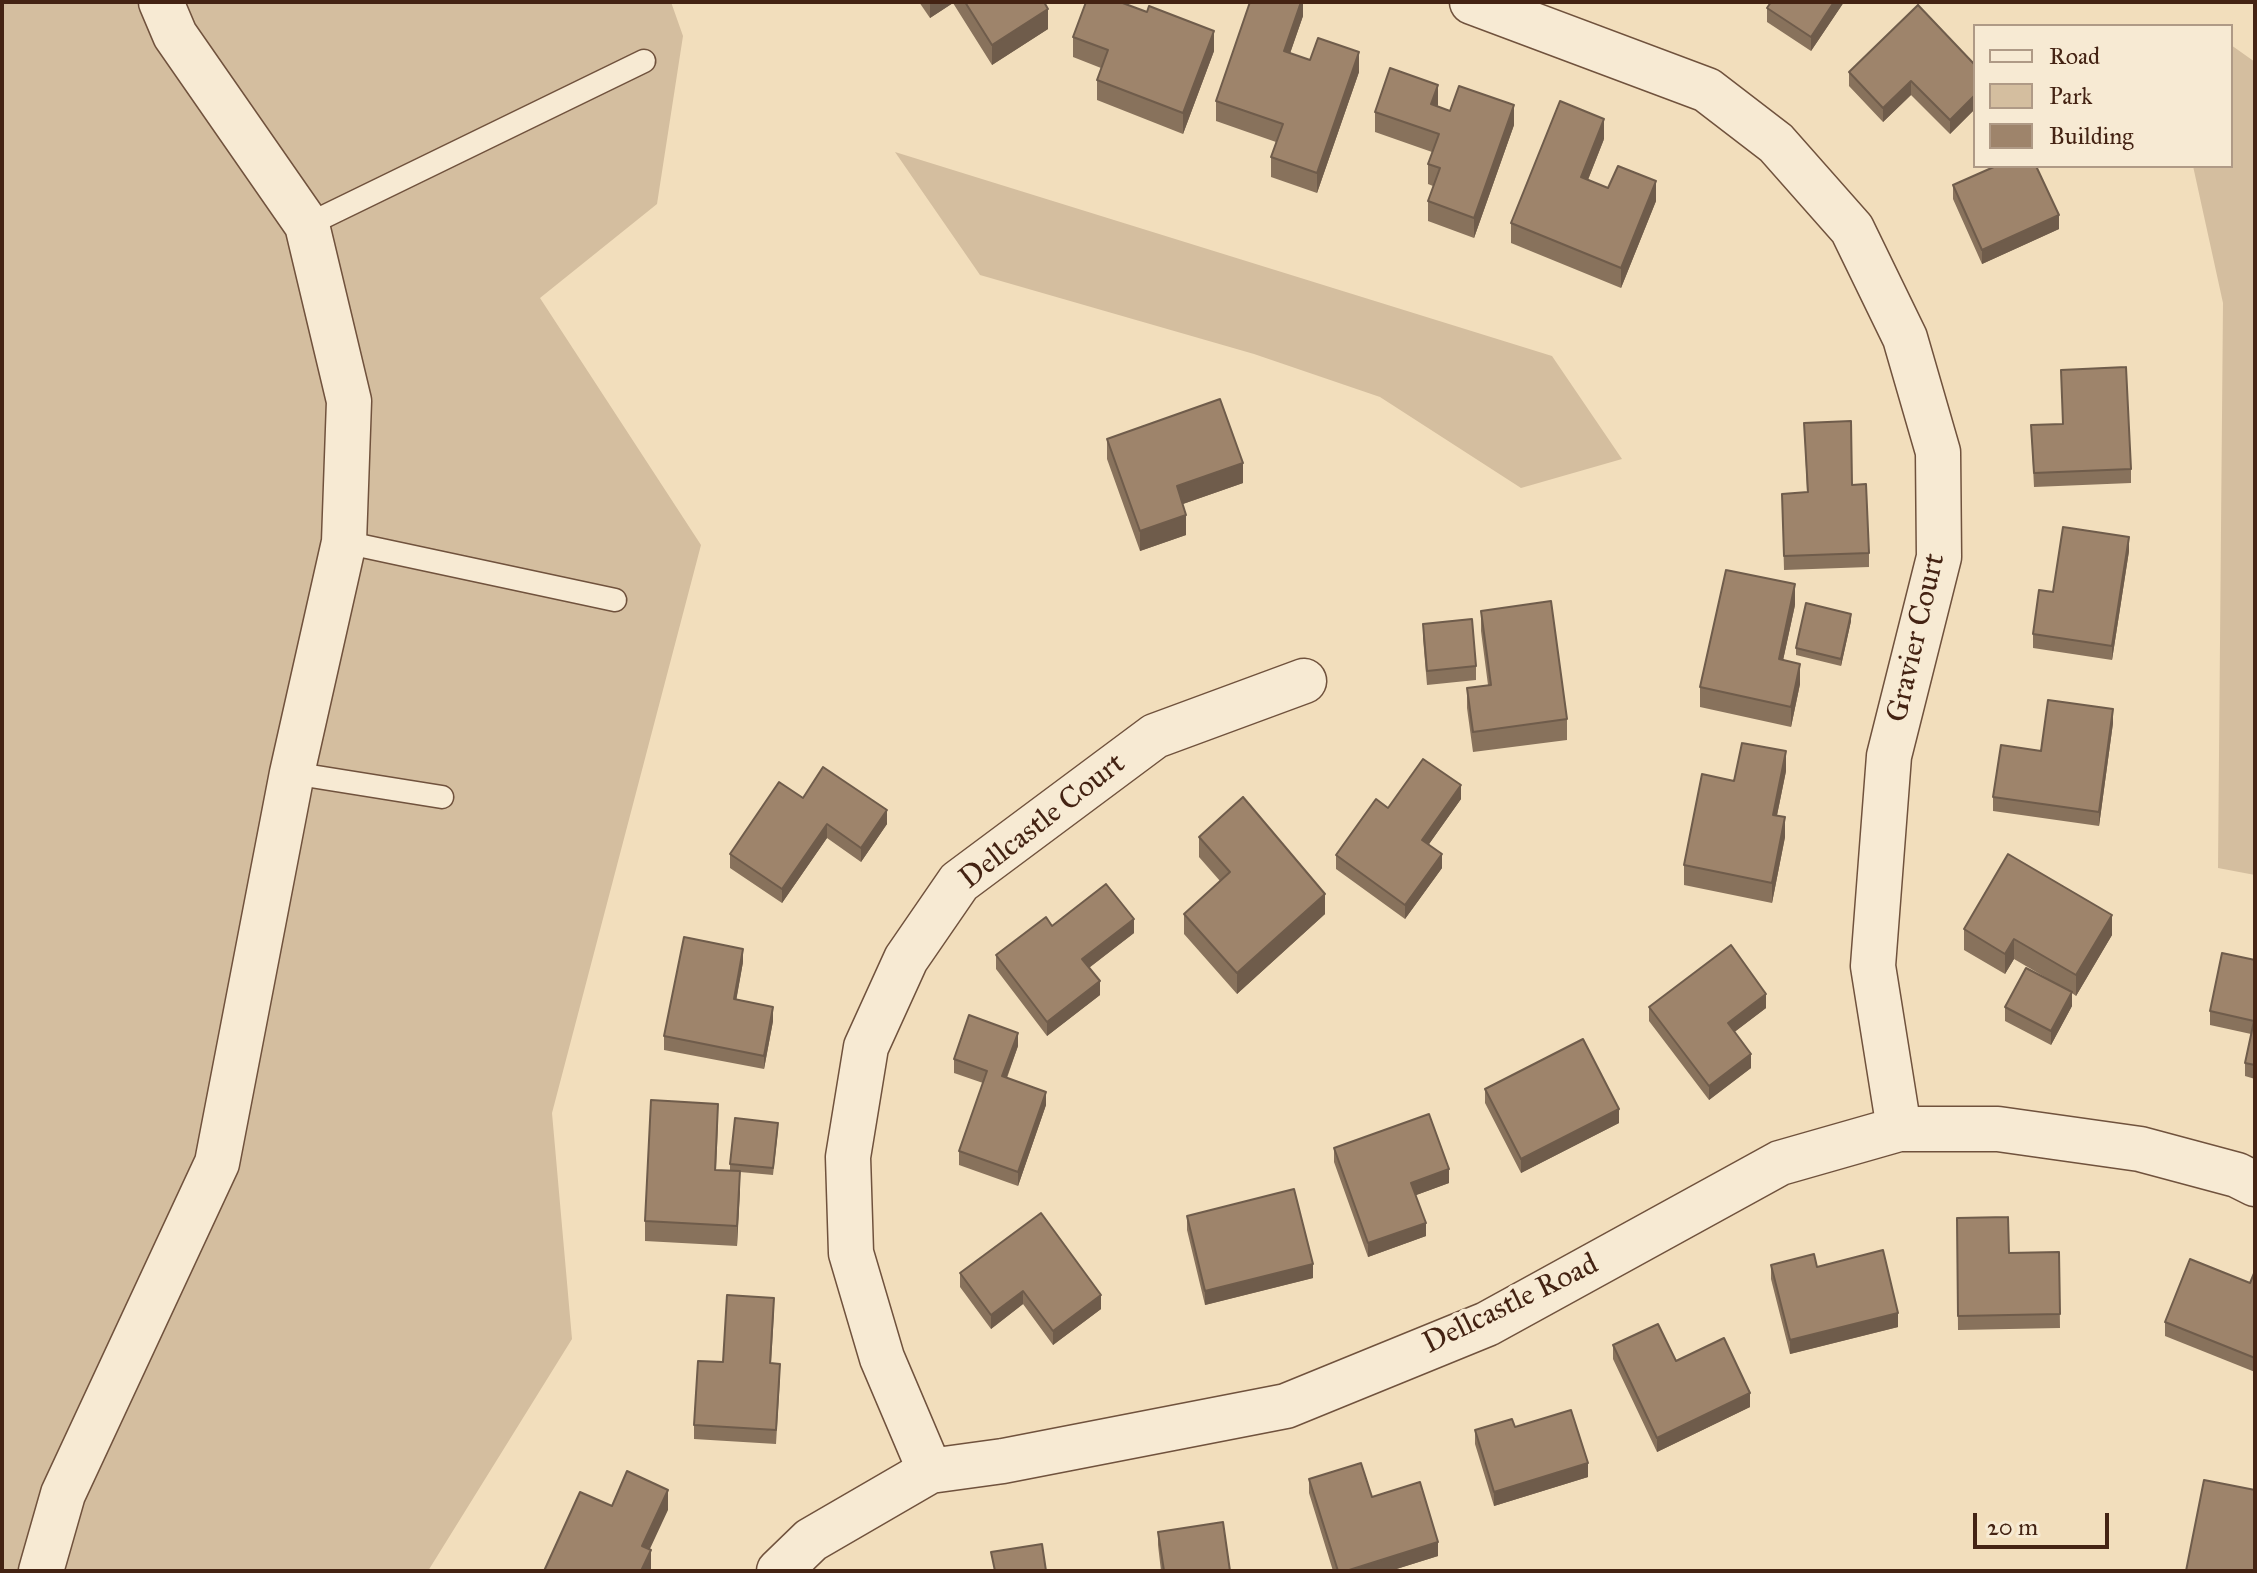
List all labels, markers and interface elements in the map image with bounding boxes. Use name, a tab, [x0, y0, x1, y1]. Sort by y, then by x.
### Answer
legend	[1973, 24, 2233, 168]
text: Road	[2049, 41, 2100, 71]
text: Park	[2049, 81, 2092, 111]
text: Building	[2049, 121, 2134, 151]
street label: Gravier Court	[1880, 550, 1954, 726]
street label: Dellcastle Court	[953, 746, 1133, 898]
street label: Dellcastle Road	[1418, 1247, 1604, 1363]
scale bar	[1977, 1497, 2113, 1547]
text: 20 m	[1987, 1512, 2038, 1542]

